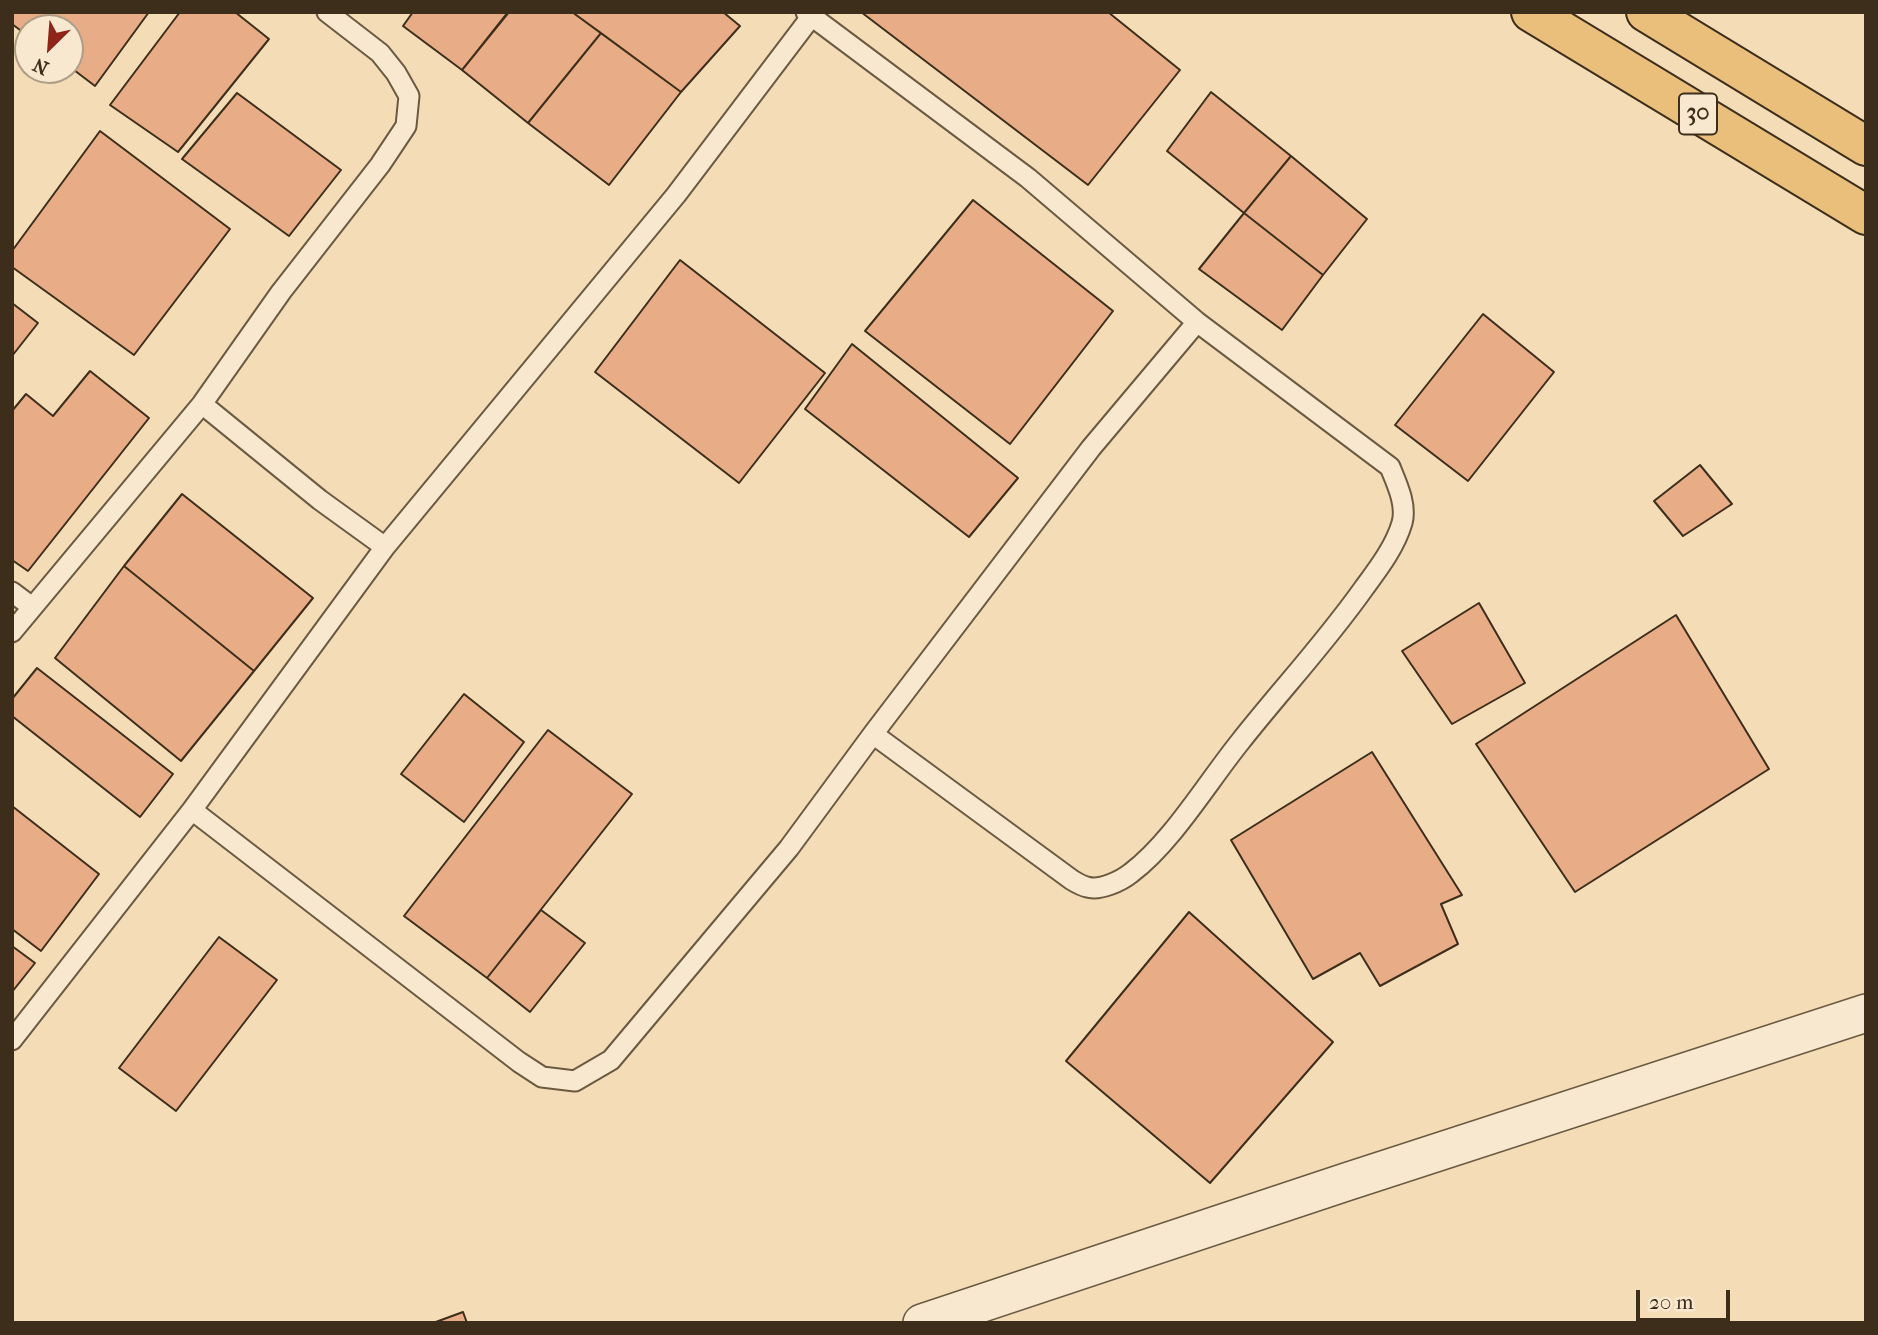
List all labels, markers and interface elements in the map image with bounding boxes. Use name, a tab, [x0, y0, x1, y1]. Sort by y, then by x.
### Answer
north arrow	[14, 14, 84, 84]
text: N	[30, 53, 52, 79]
road number: 30	[1679, 93, 1717, 134]
scale bar	[1640, 1276, 1734, 1320]
text: 20 m	[1649, 1290, 1693, 1314]

